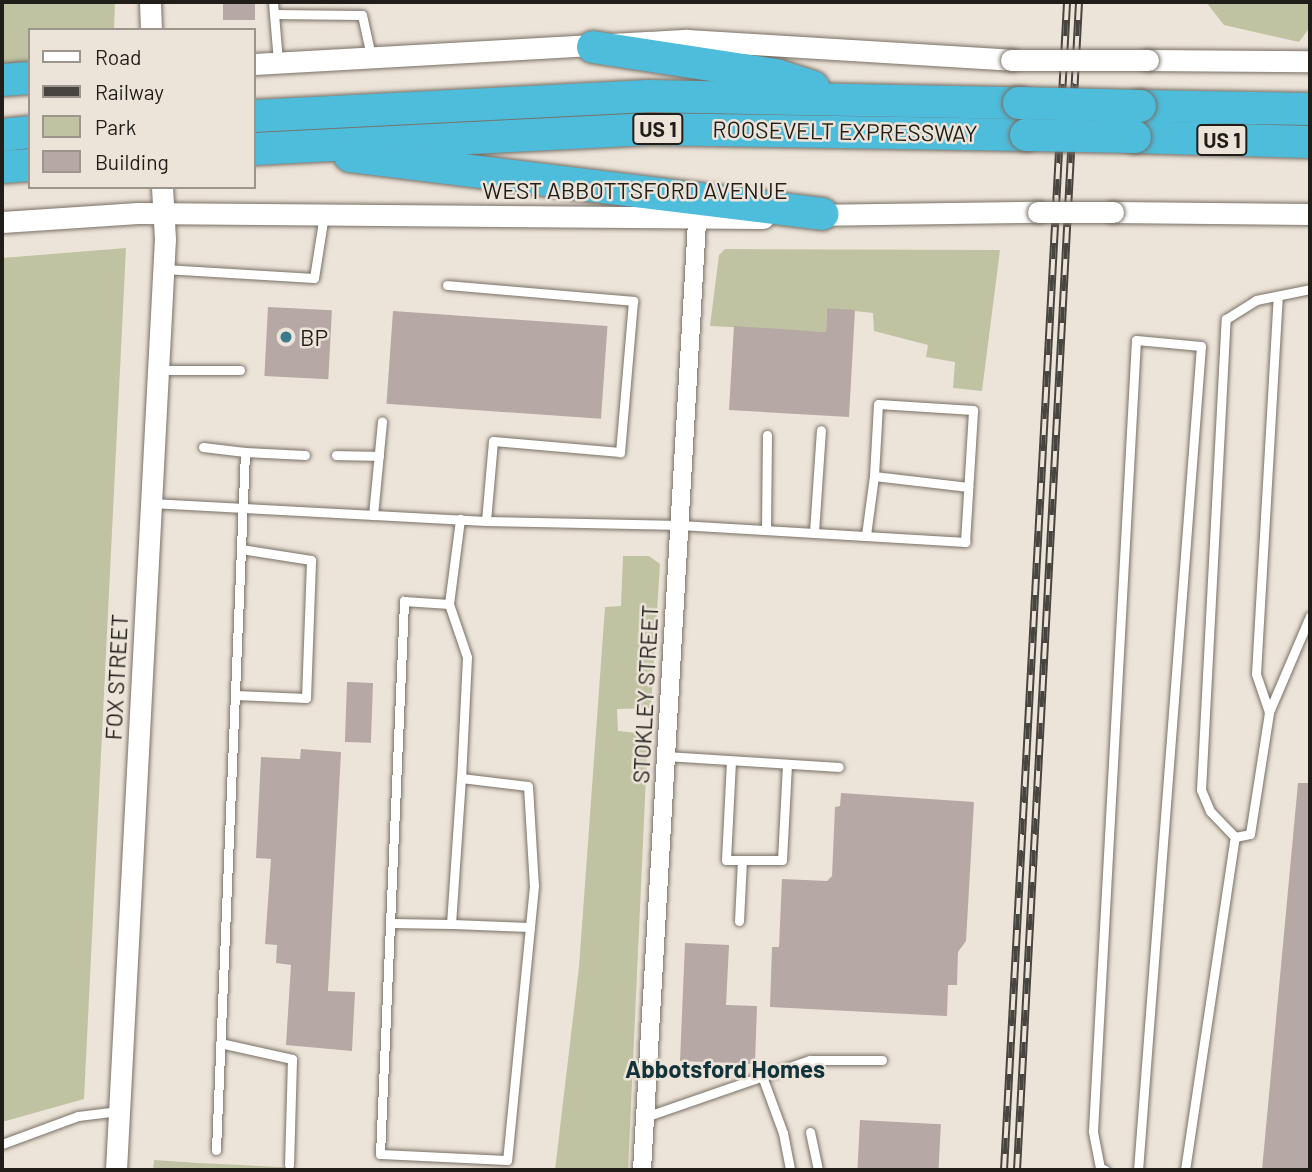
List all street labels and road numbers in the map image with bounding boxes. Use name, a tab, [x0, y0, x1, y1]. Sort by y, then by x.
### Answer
road number: US 1	[632, 111, 684, 146]
street label: ROOSEVELT EXPRESSWAY	[712, 115, 978, 147]
road number: US 1	[1196, 122, 1248, 158]
street label: WEST ABBOTTSFORD AVENUE	[482, 176, 788, 204]
street label: STOKLEY STREET	[627, 604, 663, 784]
street label: FOX STREET	[99, 613, 133, 741]

